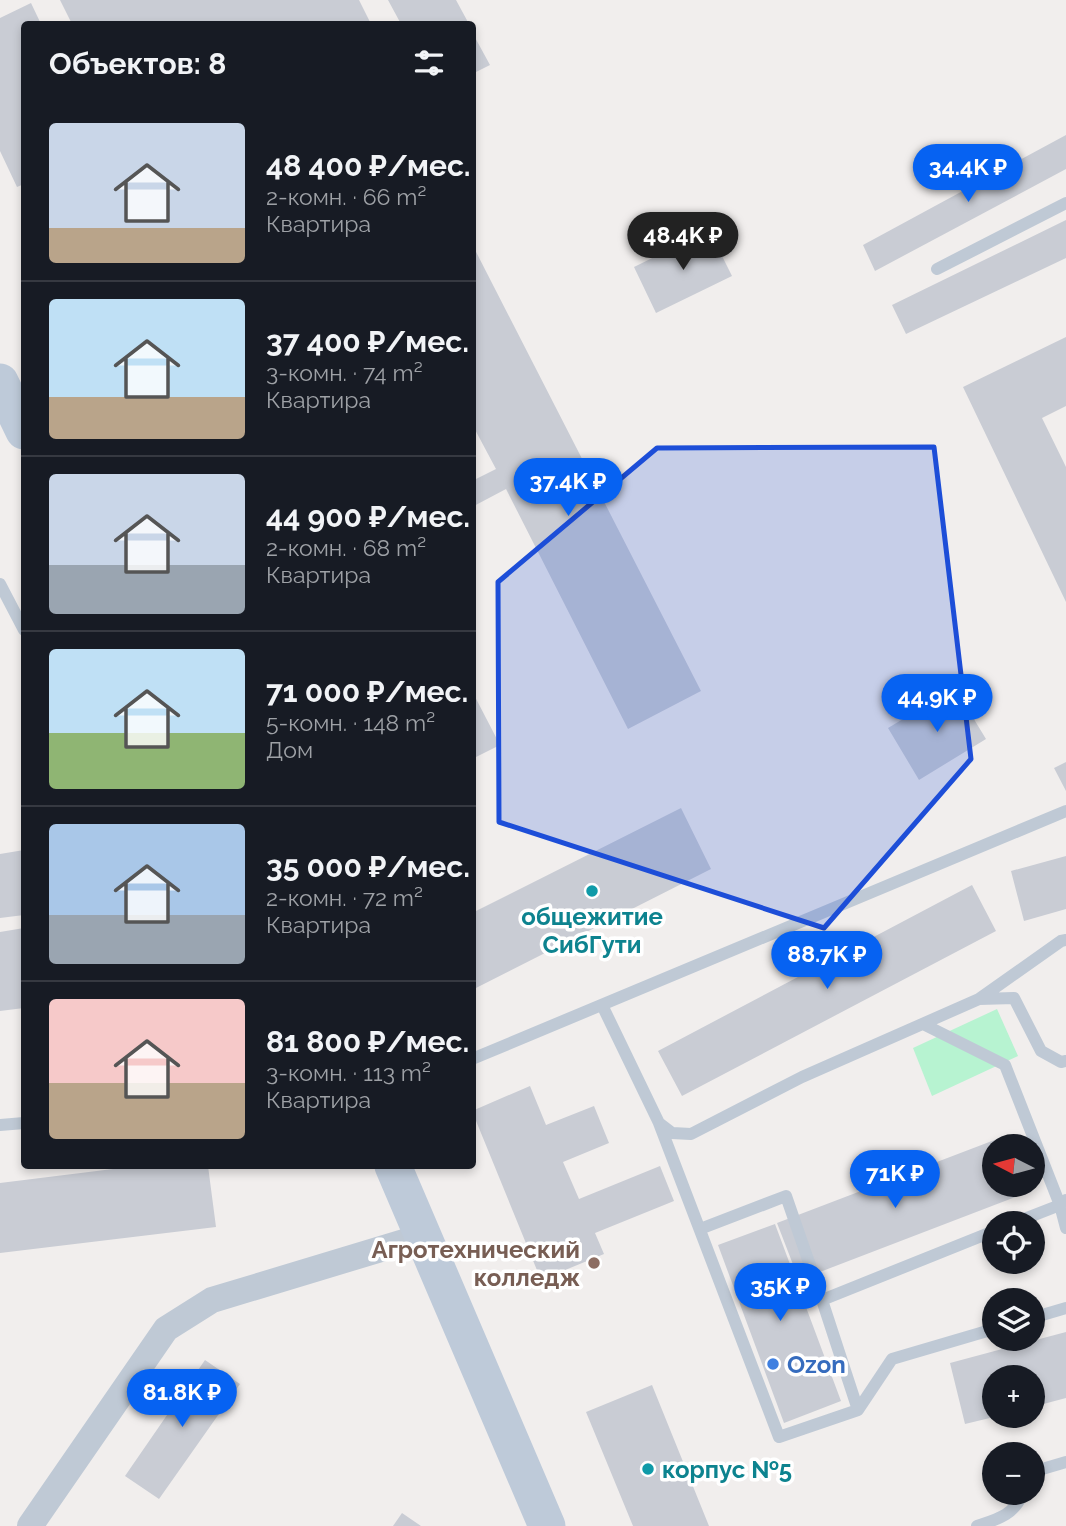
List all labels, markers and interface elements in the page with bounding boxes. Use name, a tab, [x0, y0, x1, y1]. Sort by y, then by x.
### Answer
icon: filters	[410, 44, 448, 82]
text: Объектов: 8	[49, 46, 226, 81]
pin: 34.4K ₽	[903, 144, 1033, 204]
text: 48 400 ₽/мес.	[266, 148, 471, 183]
icon: home	[105, 151, 189, 235]
text: 34.4K ₽	[929, 153, 1007, 180]
text: 2-комн. · 66 m²	[266, 183, 426, 210]
text: Квартира	[266, 210, 371, 237]
pin: 48.4K ₽	[618, 212, 748, 272]
text: 48.4K ₽	[643, 221, 723, 248]
text: 37 400 ₽/мес.	[266, 324, 469, 359]
icon: home	[105, 327, 189, 411]
text: 3-комн. · 74 m²	[266, 359, 423, 386]
text: Квартира	[266, 386, 371, 413]
pin: 37.4K ₽	[503, 458, 633, 518]
text: 37.4K ₽	[530, 467, 606, 494]
text: 44 900 ₽/мес.	[266, 499, 470, 534]
icon: home	[105, 502, 189, 586]
text: 2-комн. · 68 m²	[266, 534, 426, 561]
text: Квартира	[266, 561, 371, 588]
text: 71 000 ₽/мес.	[266, 674, 468, 709]
pin: 44.9K ₽	[872, 674, 1002, 734]
icon: home	[105, 677, 189, 761]
text: 44.9K ₽	[898, 683, 976, 710]
text: 5-комн. · 148 m²	[266, 709, 435, 736]
text: Дом	[266, 736, 313, 763]
text: 35 000 ₽/мес.	[266, 849, 470, 884]
icon: home	[105, 852, 189, 936]
marker: общежитие СибГути	[584, 883, 600, 899]
text: 2-комн. · 72 m²	[266, 884, 423, 911]
place label: общежитие СибГути	[521, 902, 663, 959]
text: Квартира	[266, 911, 371, 938]
pin: 88.7K ₽	[762, 932, 892, 991]
text: 88.7K ₽	[787, 940, 867, 967]
text: 81 800 ₽/мес.	[266, 1024, 469, 1059]
icon: home	[105, 1027, 189, 1111]
text: 3-комн. · 113 m²	[266, 1059, 431, 1086]
text: Квартира	[266, 1086, 371, 1113]
north arrow	[982, 1134, 1045, 1197]
map controls	[982, 1134, 1045, 1505]
pin: 71K ₽	[846, 1150, 944, 1210]
text: 71K ₽	[866, 1159, 924, 1186]
button: locate	[982, 1211, 1045, 1274]
place label: Агротехнический колледж	[372, 1235, 580, 1292]
marker: Агротехнический колледж	[586, 1255, 602, 1271]
pin: 35K ₽	[731, 1264, 829, 1323]
text: 35K ₽	[750, 1272, 810, 1299]
button: layers	[982, 1288, 1045, 1351]
place label: Ozon	[787, 1350, 846, 1379]
marker: Ozon	[765, 1356, 781, 1372]
button: +	[982, 1365, 1045, 1428]
pin: 81.8K ₽	[117, 1370, 247, 1429]
text: 81.8K ₽	[143, 1378, 221, 1405]
button: −	[982, 1442, 1045, 1505]
place label: корпус №5	[662, 1455, 792, 1484]
marker: корпус №5	[640, 1461, 656, 1477]

